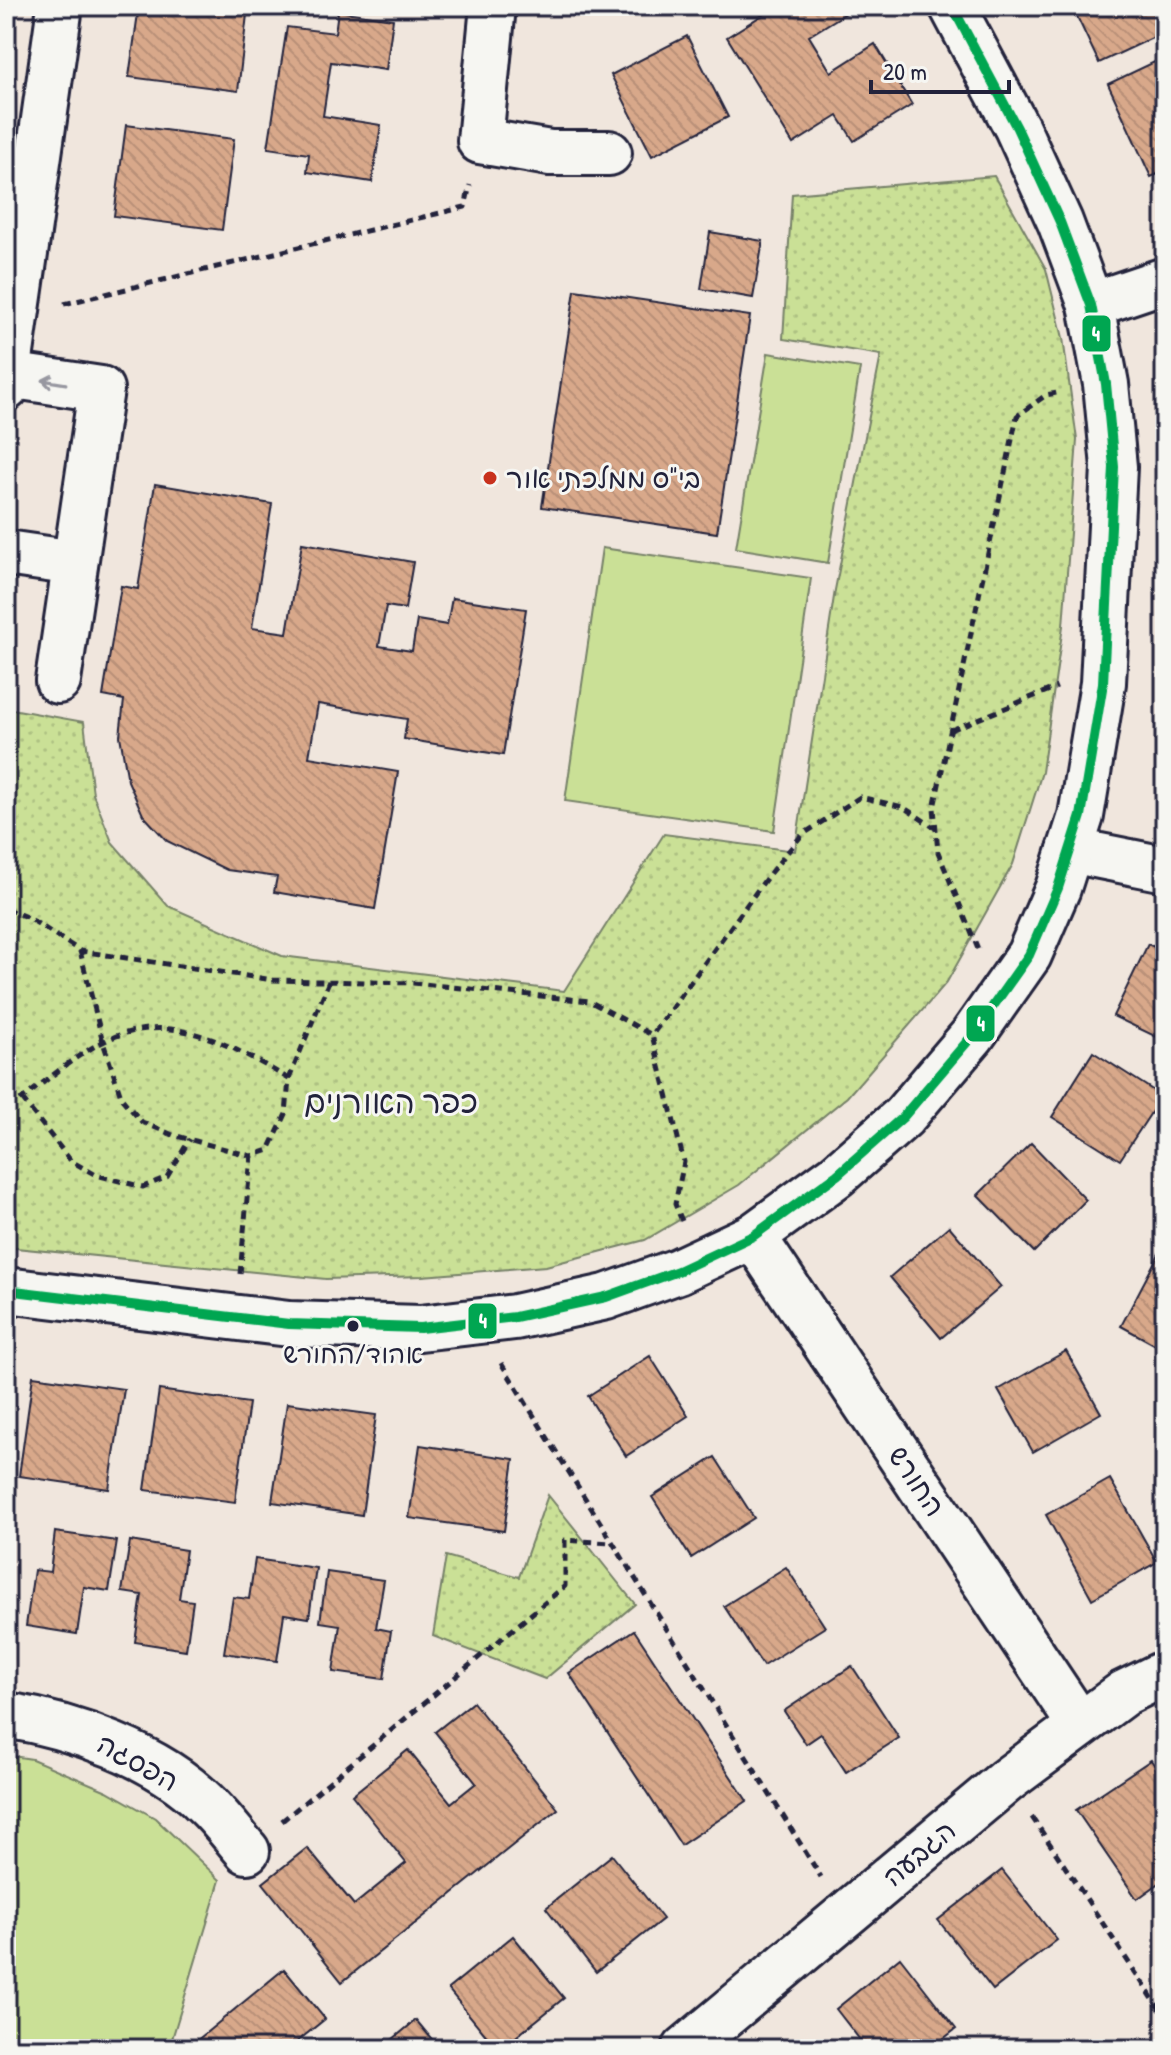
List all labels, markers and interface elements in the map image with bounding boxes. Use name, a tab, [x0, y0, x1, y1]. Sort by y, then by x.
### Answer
scale bar	[871, 44, 1009, 94]
text: 20 m	[883, 55, 927, 87]
line badge: 4	[1081, 314, 1112, 353]
text: 4	[1092, 318, 1100, 348]
one-way arrow	[42, 374, 68, 389]
place label: בי"ס ממלכתי אור	[506, 459, 700, 497]
marker: בי"ס ממלכתי אור	[481, 469, 499, 487]
line badge: 4	[965, 1004, 996, 1043]
text: 4	[977, 1008, 985, 1038]
district label: כפר האורנים	[304, 1080, 478, 1123]
line badge: 4	[467, 1302, 498, 1340]
text: 4	[479, 1305, 487, 1335]
marker: אהוד/החורש	[345, 1318, 361, 1334]
place label: אהוד/החורש	[283, 1336, 423, 1371]
street label: החורש	[880, 1438, 954, 1524]
street label: הפסגה	[90, 1724, 186, 1800]
street label: הגבעה	[874, 1811, 964, 1895]

